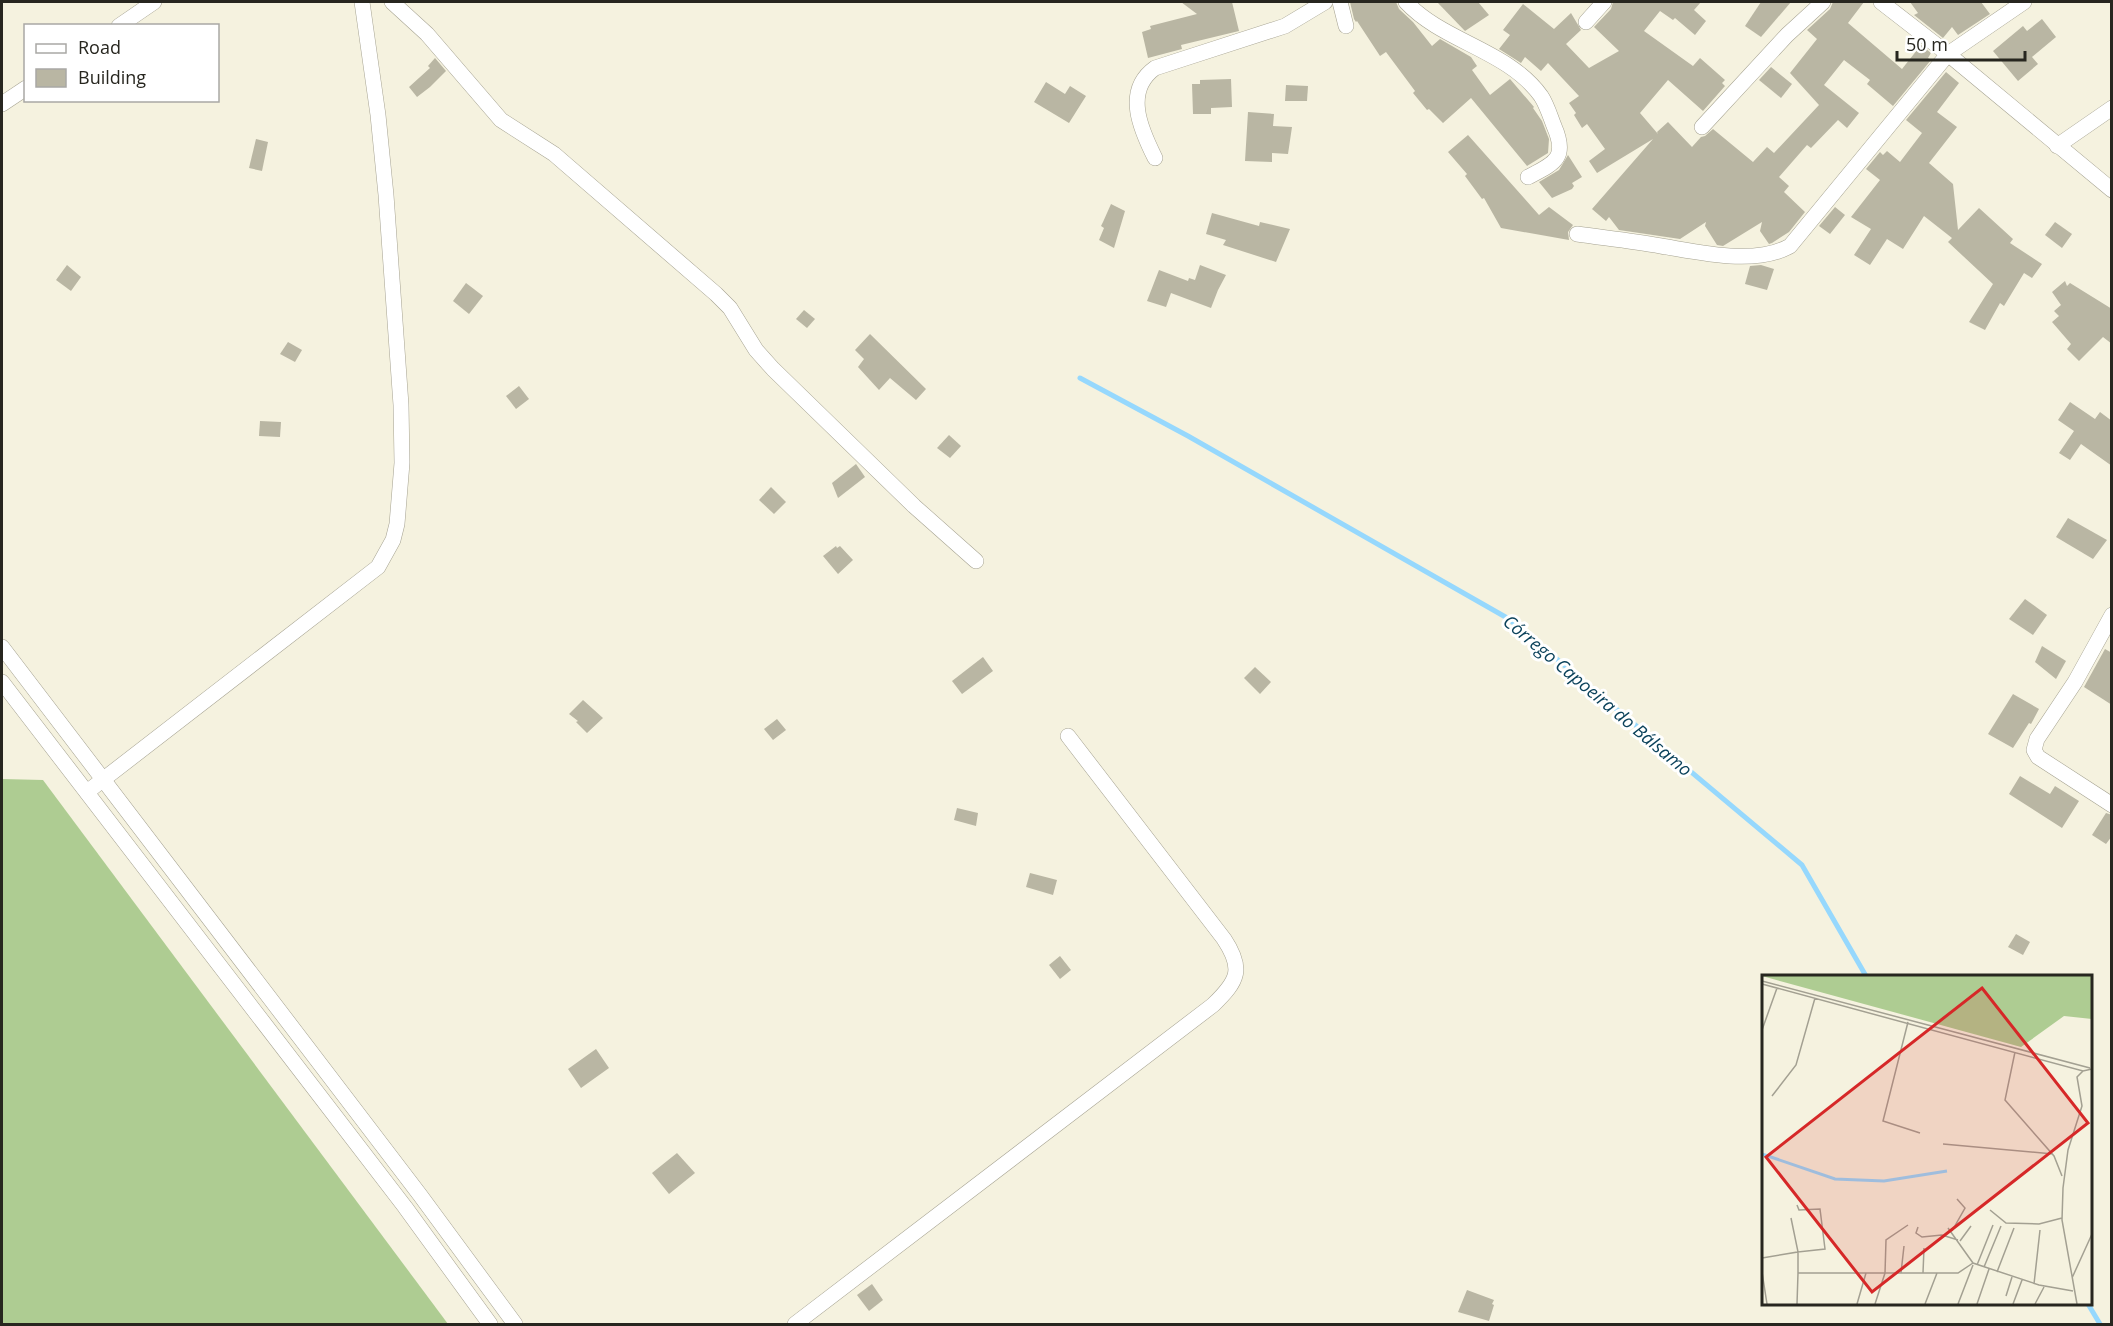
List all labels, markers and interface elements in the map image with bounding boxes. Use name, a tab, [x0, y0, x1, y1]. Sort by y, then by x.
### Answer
legend	[24, 24, 219, 102]
scale bar	[1897, 24, 2024, 62]
text: 50 m	[1906, 32, 1948, 56]
text: Road	[78, 35, 121, 59]
text: Building	[78, 65, 146, 89]
water label: Córrego Capoeira do Bálsamo	[1499, 609, 1697, 781]
inset map	[1762, 975, 2092, 1305]

